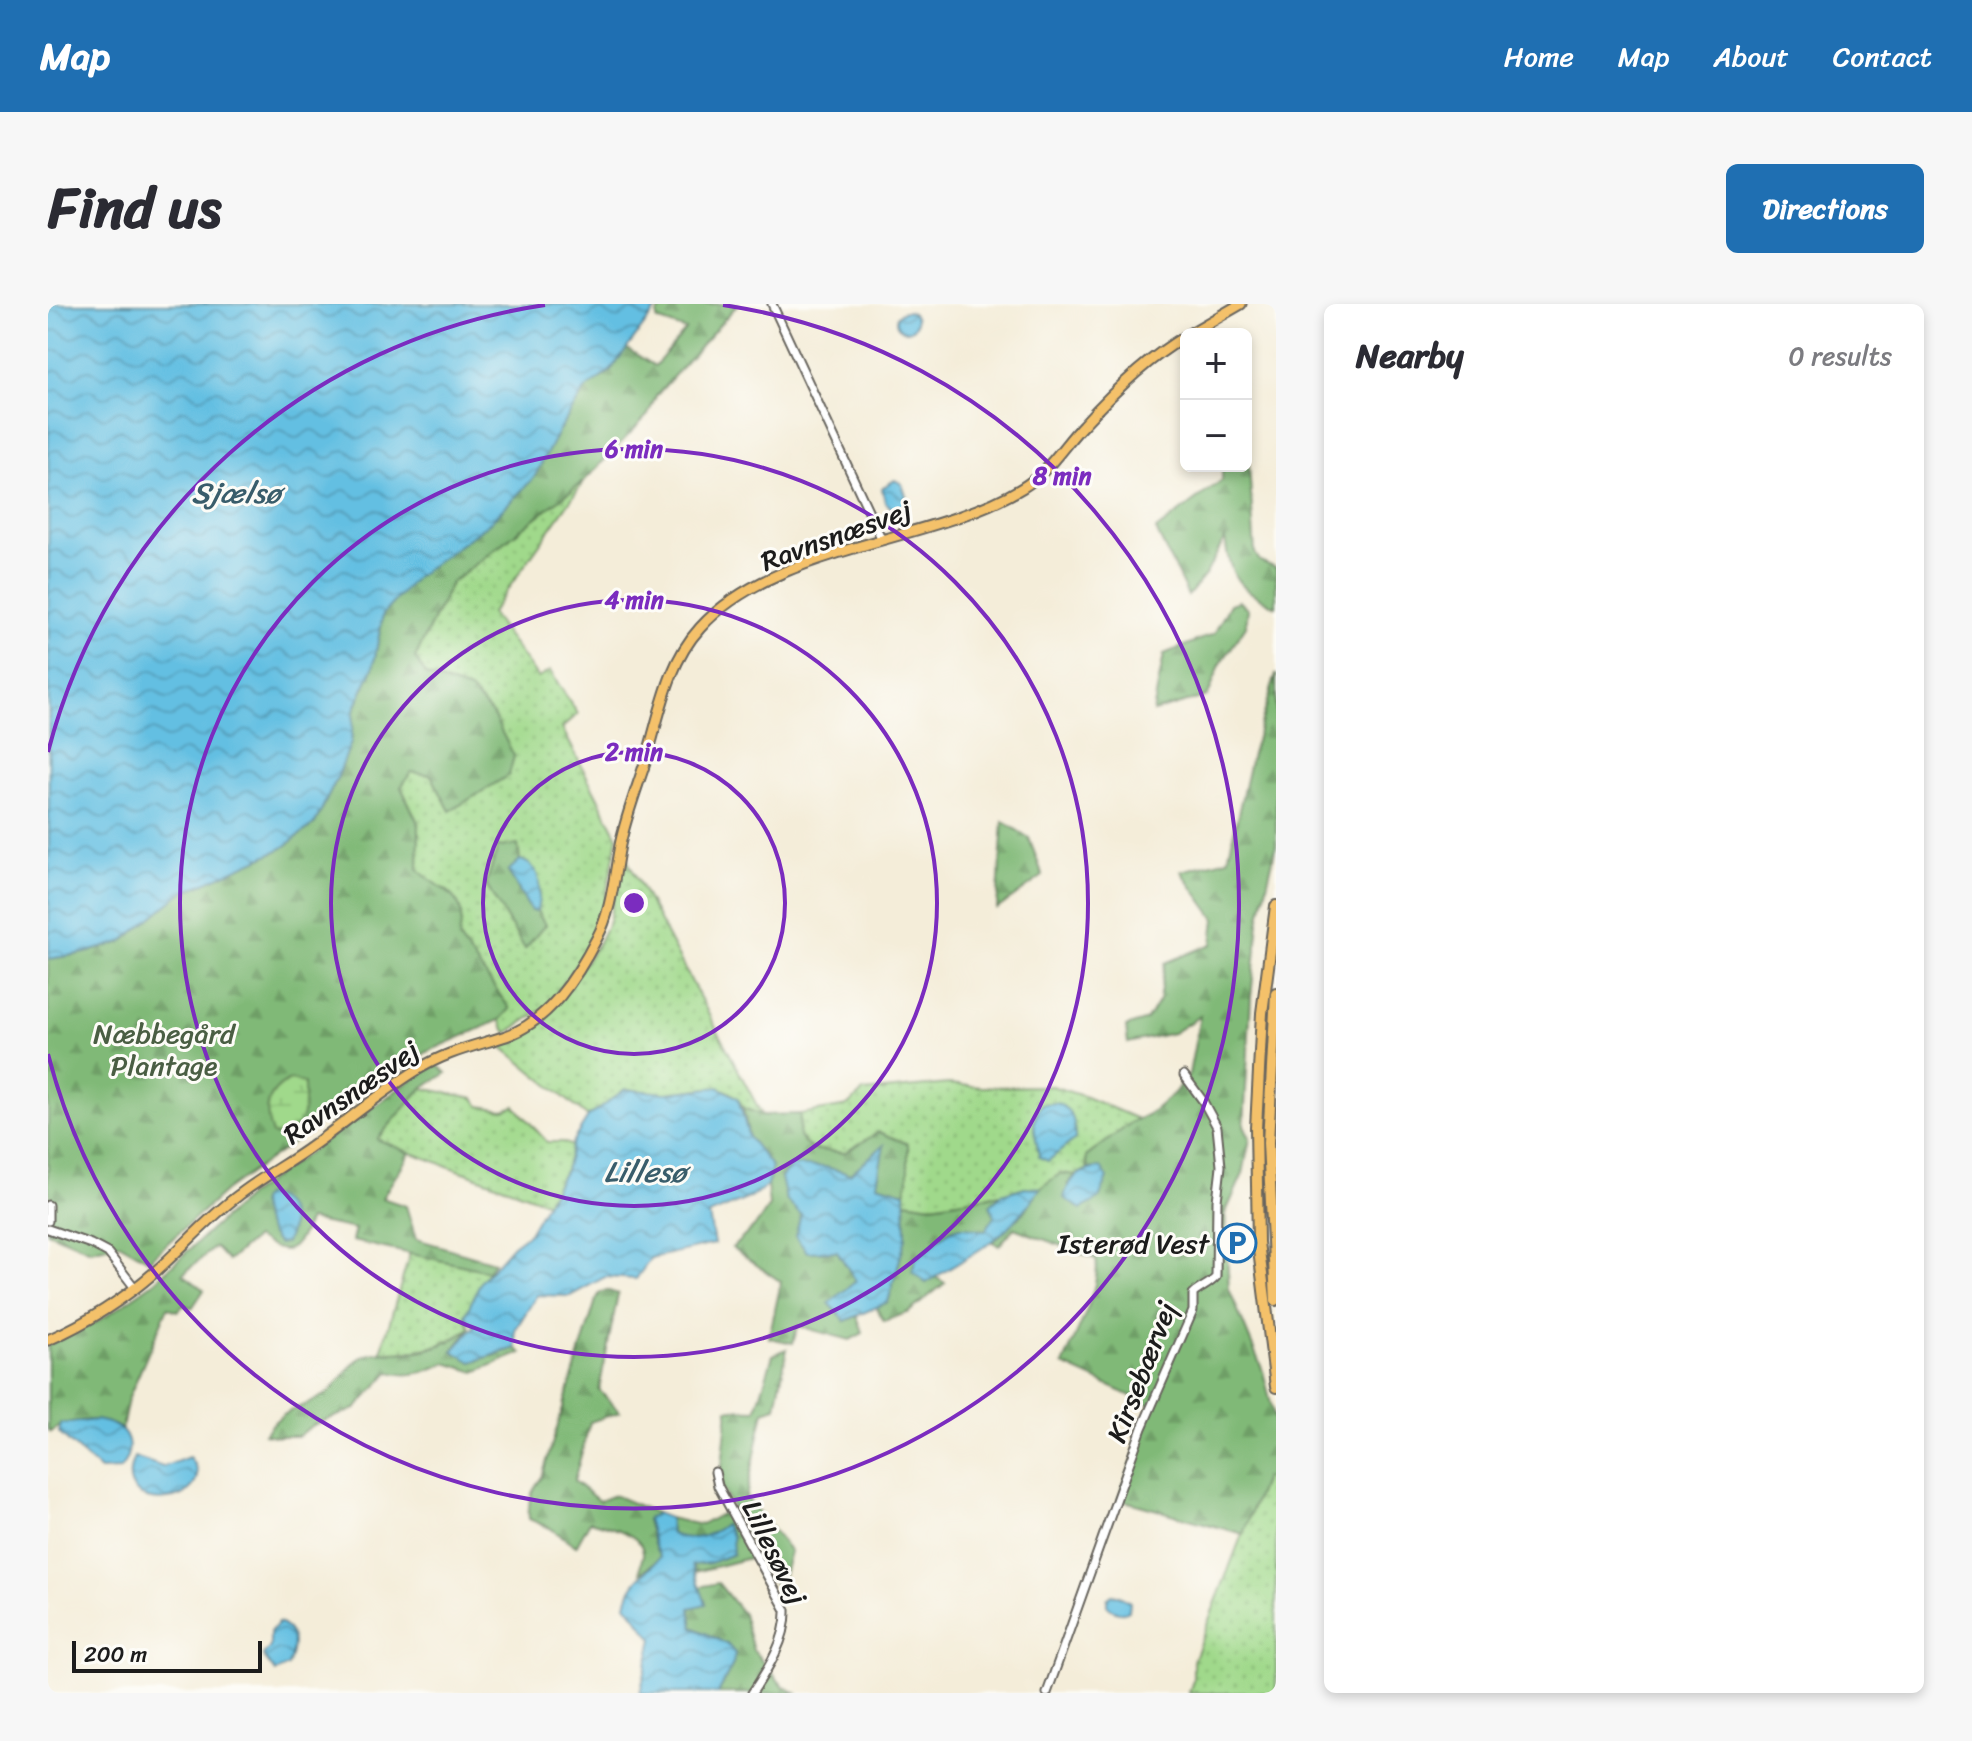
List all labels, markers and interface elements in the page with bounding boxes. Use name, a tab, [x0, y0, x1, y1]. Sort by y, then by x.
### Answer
text: Map	[40, 23, 110, 90]
text: Home	[1504, 32, 1574, 81]
text: Map	[1618, 32, 1669, 81]
text: About	[1713, 32, 1789, 81]
text: Contact	[1833, 32, 1932, 81]
text: Find us	[48, 159, 221, 258]
button: Directions	[1726, 164, 1924, 253]
text: Nearby	[1356, 326, 1464, 386]
map controls	[1180, 328, 1252, 472]
button: +	[1180, 328, 1252, 400]
text: 0 results	[1788, 333, 1892, 379]
button: −	[1180, 400, 1252, 472]
text: 6 min	[604, 428, 663, 470]
text: 8 min	[1032, 455, 1091, 497]
water label: Sjælsø	[191, 466, 286, 520]
street label: Ravnsnæsvej	[754, 485, 920, 586]
text: 4 min	[604, 579, 664, 621]
text: 2 min	[604, 731, 663, 773]
centre of rings	[620, 889, 648, 917]
park label: Næbbegård Plantage	[93, 1009, 237, 1090]
street label: Ravnsnæsvej	[273, 1027, 431, 1158]
water label: Lillesø	[604, 1145, 692, 1199]
place label: Isterød Vest	[1057, 1219, 1211, 1268]
parking icon: Isterød Vest	[1216, 1222, 1258, 1264]
street label: Kirsebærvej	[1092, 1294, 1191, 1450]
street label: Lillesøvej	[728, 1491, 822, 1614]
text: 200 m	[84, 1635, 147, 1674]
scale bar	[72, 1637, 262, 1673]

